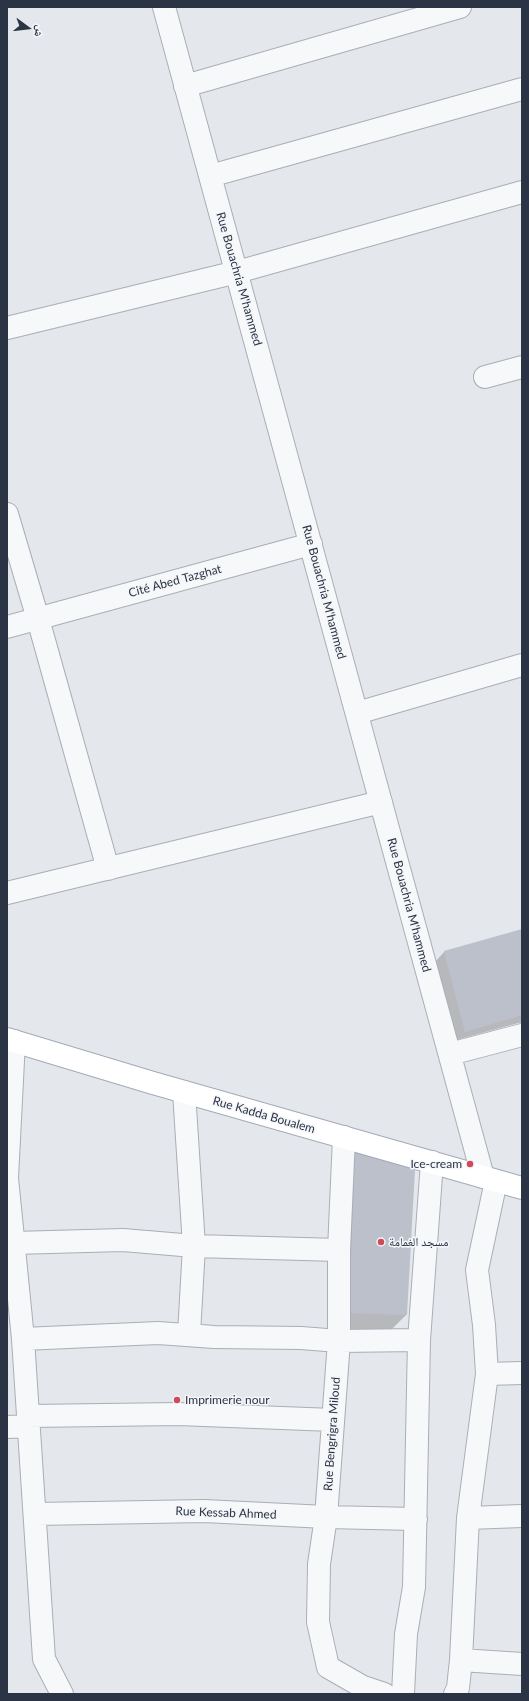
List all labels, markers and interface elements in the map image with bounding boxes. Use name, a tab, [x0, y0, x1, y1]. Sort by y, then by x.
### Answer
north arrow	[8, 8, 48, 48]
text: ش	[32, 24, 48, 39]
street label: Rue Bouachria M'hammed	[213, 211, 265, 347]
street label: Rue Bouachria M'hammed	[299, 523, 349, 661]
street label: Cité Abed Tazghat	[127, 562, 223, 600]
street label: Rue Bouachria M'hammed	[384, 836, 434, 974]
street label: Rue Kadda Boualem	[211, 1093, 317, 1137]
place label: Ice-cream	[410, 1157, 462, 1171]
marker: Ice-cream	[465, 1159, 475, 1169]
place label: مسجد الغمامة	[389, 1235, 448, 1249]
marker: مسجد الغمامة	[376, 1237, 386, 1247]
street label: Rue Bengrigra Miloud	[321, 1377, 343, 1491]
place label: Imprimerie nour	[185, 1393, 270, 1407]
marker: Imprimerie nour	[172, 1395, 182, 1405]
street label: Rue Kessab Ahmed	[175, 1504, 277, 1522]

